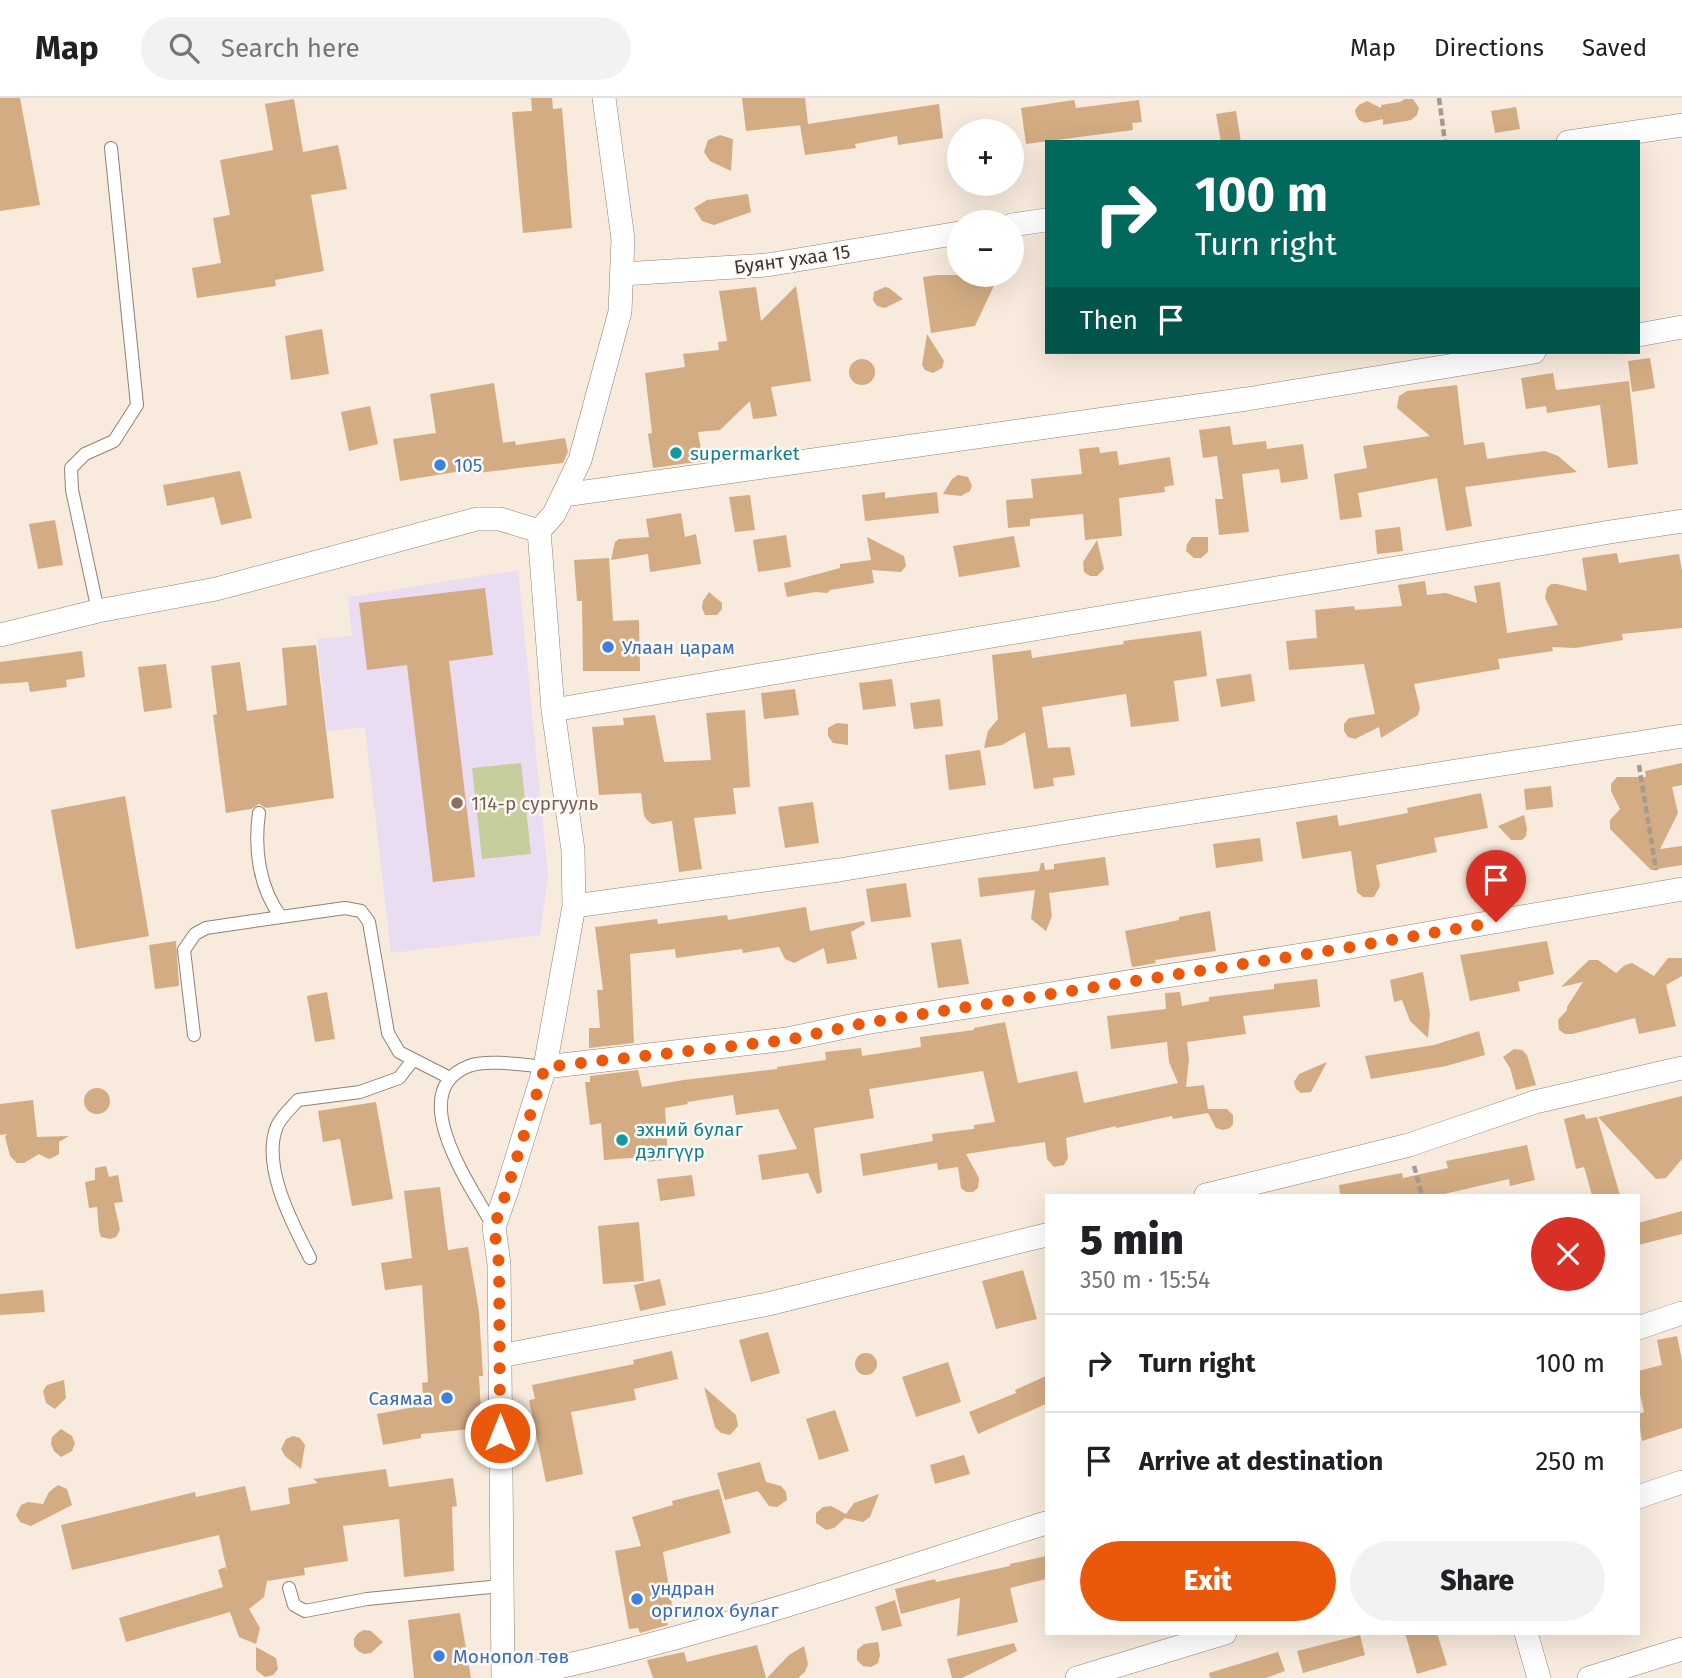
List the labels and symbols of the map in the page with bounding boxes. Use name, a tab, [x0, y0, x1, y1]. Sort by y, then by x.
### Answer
street label: Буянт ухаа 15	[732, 240, 852, 279]
place label: supermarket	[690, 442, 800, 465]
marker: supermarket	[668, 445, 684, 461]
place label: 105	[454, 454, 482, 477]
marker: 105	[432, 457, 448, 473]
place label: Улаан царам	[622, 636, 735, 659]
marker: Улаан царам	[600, 639, 616, 655]
place label: 114-р сургууль	[471, 792, 599, 815]
marker: 114-р сургууль	[449, 795, 465, 811]
pin	[1466, 850, 1526, 922]
place label: эхний булаг дэлгүүр	[636, 1118, 744, 1163]
marker: эхний булаг дэлгүүр	[614, 1132, 630, 1148]
place label: Саямаа	[368, 1387, 433, 1410]
marker: Саямаа	[439, 1390, 455, 1406]
position arrow	[463, 1396, 537, 1470]
place label: ундран оргилох булаг	[651, 1577, 779, 1622]
marker: ундран оргилох булаг	[629, 1591, 645, 1607]
place label: Монопол төв	[453, 1645, 569, 1668]
marker: Монопол төв	[431, 1648, 447, 1664]

